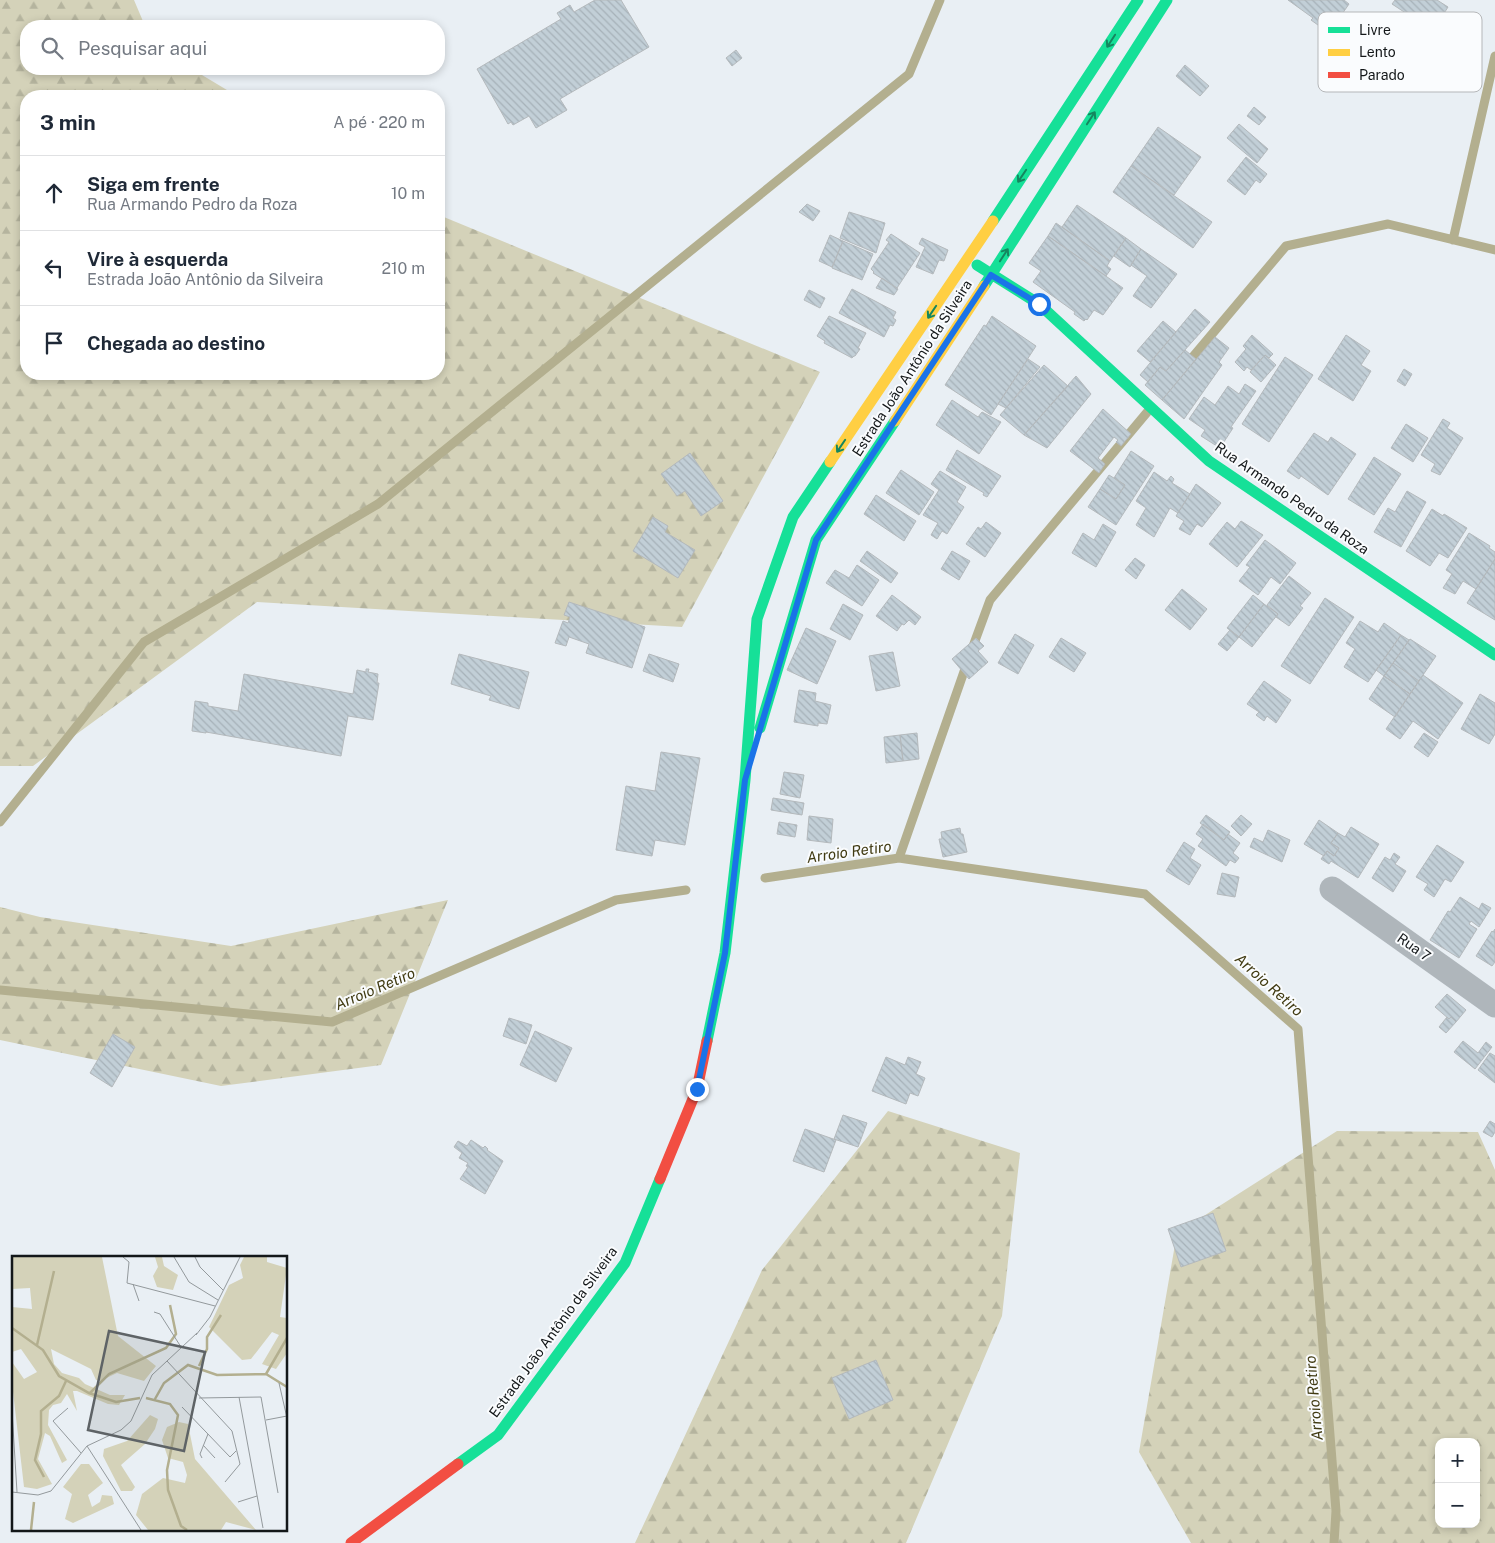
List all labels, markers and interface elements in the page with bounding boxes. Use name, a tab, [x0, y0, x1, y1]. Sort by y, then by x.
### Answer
legend	[1318, 12, 1482, 92]
search box	[20, 20, 445, 75]
text: Livre	[1359, 22, 1391, 38]
one-way arrow	[1106, 33, 1116, 47]
icon: search	[38, 34, 66, 62]
text: Pesquisar aqui	[78, 37, 207, 59]
text: Lento	[1359, 44, 1396, 60]
text: Parado	[1359, 67, 1405, 83]
text: 3 min	[40, 110, 96, 135]
one-way arrow	[1087, 112, 1097, 126]
text: A pé · 220 m	[333, 113, 425, 132]
one-way arrow	[1017, 169, 1027, 183]
text: Siga em frente	[87, 173, 220, 195]
icon: ahead	[40, 179, 68, 207]
text: 10 m	[391, 184, 425, 203]
text: Rua Armando Pedro da Roza	[87, 195, 297, 214]
text: Vire à esquerda	[87, 248, 228, 270]
one-way arrow	[999, 249, 1009, 263]
icon: left	[40, 254, 68, 282]
text: 210 m	[381, 259, 425, 278]
text: Estrada João Antônio da Silveira	[87, 270, 323, 289]
street label: Estrada João Antônio da Silveira	[849, 277, 975, 459]
route start	[1028, 293, 1051, 316]
one-way arrow	[927, 304, 937, 318]
icon: arrive	[40, 329, 68, 357]
text: Chegada ao destino	[87, 332, 265, 354]
one-way arrow	[836, 439, 846, 453]
street label: Rua Armando Pedro da Roza	[1212, 439, 1372, 557]
water label: Arroio Retiro	[805, 837, 892, 866]
street label: Rua 7	[1394, 930, 1434, 964]
water label: Arroio Retiro	[1232, 950, 1307, 1020]
water label: Arroio Retiro	[332, 964, 417, 1013]
route end	[686, 1078, 709, 1101]
street label: Estrada João Antônio da Silveira	[486, 1244, 620, 1420]
inset map	[12, 1256, 288, 1530]
water label: Arroio Retiro	[1301, 1355, 1326, 1441]
map controls	[1435, 1438, 1480, 1528]
button: +	[1435, 1438, 1480, 1483]
button: −	[1435, 1483, 1480, 1528]

